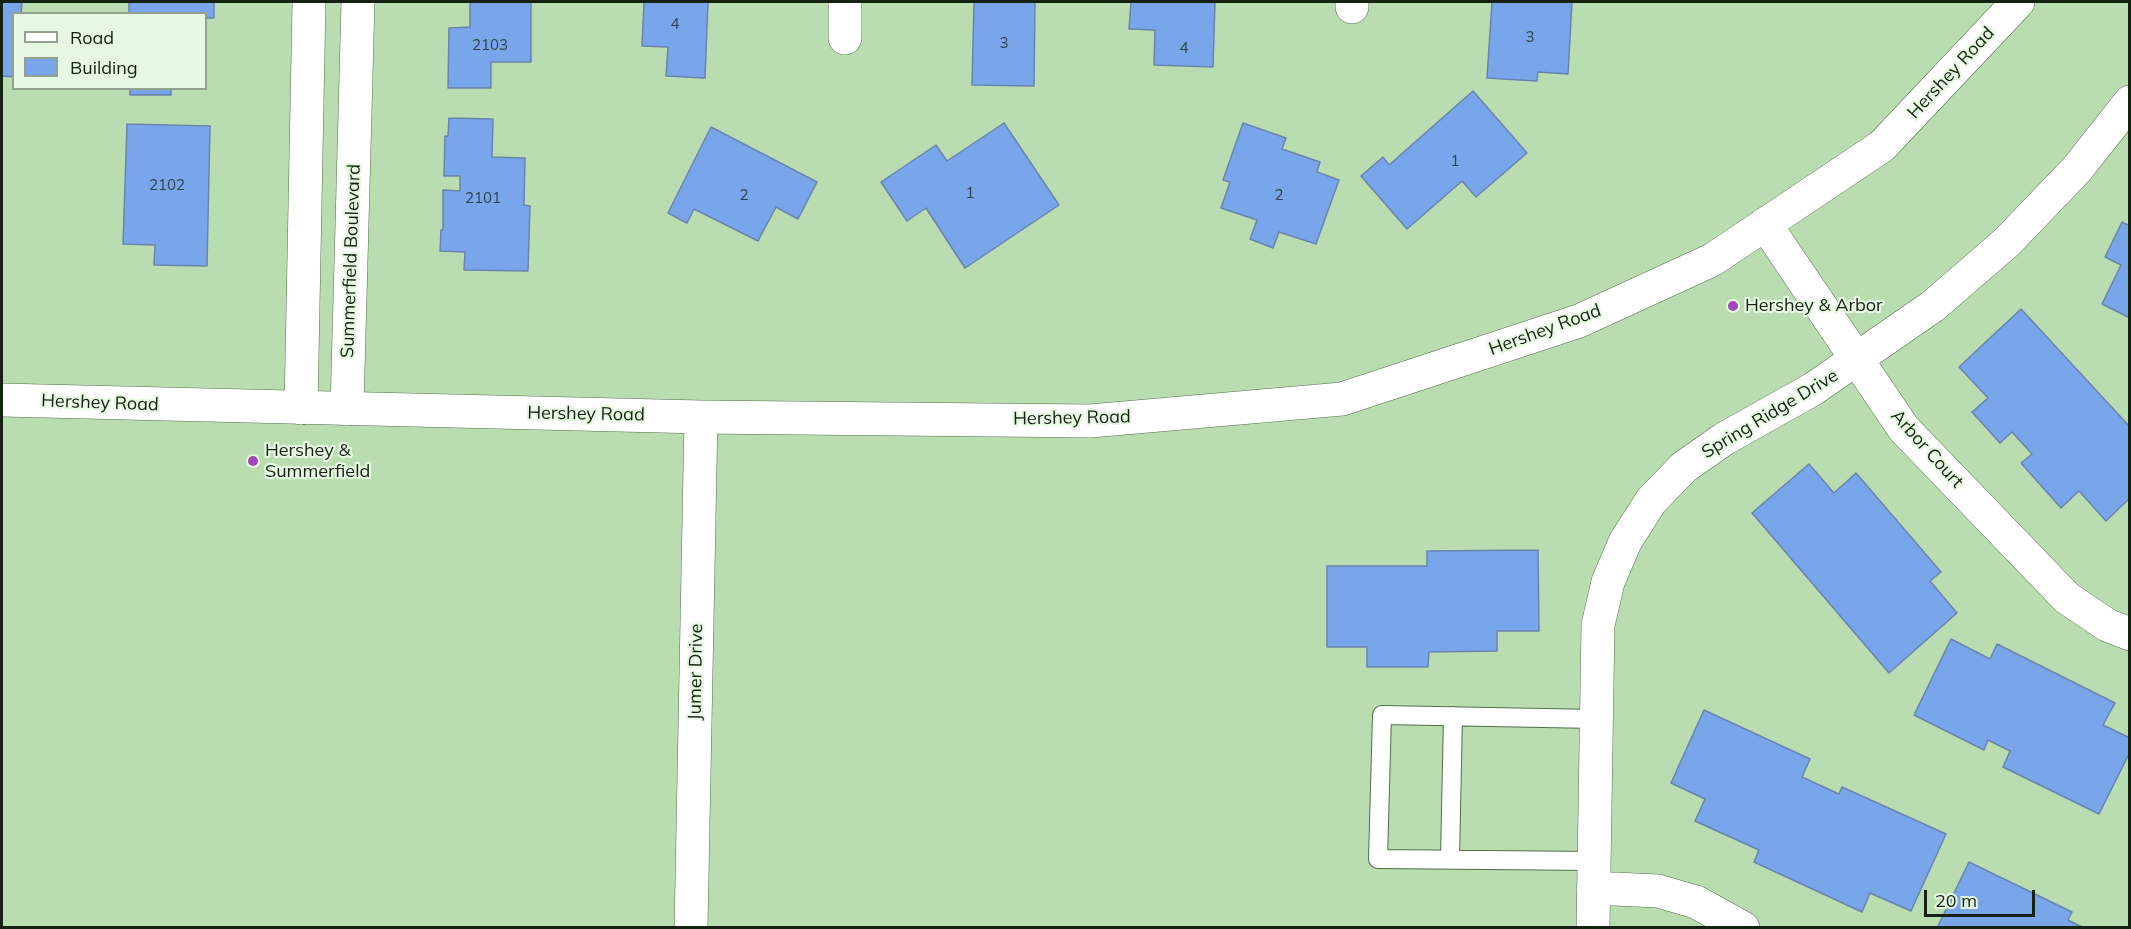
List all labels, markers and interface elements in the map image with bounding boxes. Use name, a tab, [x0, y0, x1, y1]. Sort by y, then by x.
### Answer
legend	[12, 12, 207, 90]
house number: 4	[671, 15, 679, 33]
street label: Hershey Road	[1903, 23, 1999, 123]
text: Road	[70, 26, 114, 49]
house number: 3	[1526, 28, 1534, 46]
house number: 3	[1000, 34, 1008, 52]
house number: 2103	[472, 36, 508, 54]
house number: 4	[1180, 39, 1188, 57]
text: Building	[70, 56, 138, 79]
house number: 1	[1451, 152, 1459, 170]
street label: Summerfield Boulevard	[337, 164, 365, 358]
house number: 2102	[149, 176, 185, 194]
house number: 1	[966, 184, 974, 202]
house number: 2	[740, 186, 748, 204]
house number: 2	[1275, 186, 1283, 204]
house number: 2101	[465, 189, 501, 207]
place label: Hershey & Arbor	[1745, 295, 1883, 317]
marker: Hershey & Arbor	[1726, 299, 1740, 313]
street label: Hershey Road	[1486, 300, 1604, 360]
street label: Spring Ridge Drive	[1698, 365, 1842, 463]
street label: Hershey Road	[41, 390, 159, 416]
street label: Hershey Road	[527, 402, 645, 426]
street label: Arbor Court	[1886, 405, 1968, 493]
street label: Hershey Road	[1013, 406, 1131, 430]
place label: Hershey & Summerfield	[265, 440, 370, 482]
marker: Hershey & Summerfield	[246, 454, 260, 468]
street label: Jumer Drive	[684, 624, 708, 720]
scale bar	[1927, 878, 2038, 916]
text: 20 m	[1935, 889, 1977, 912]

